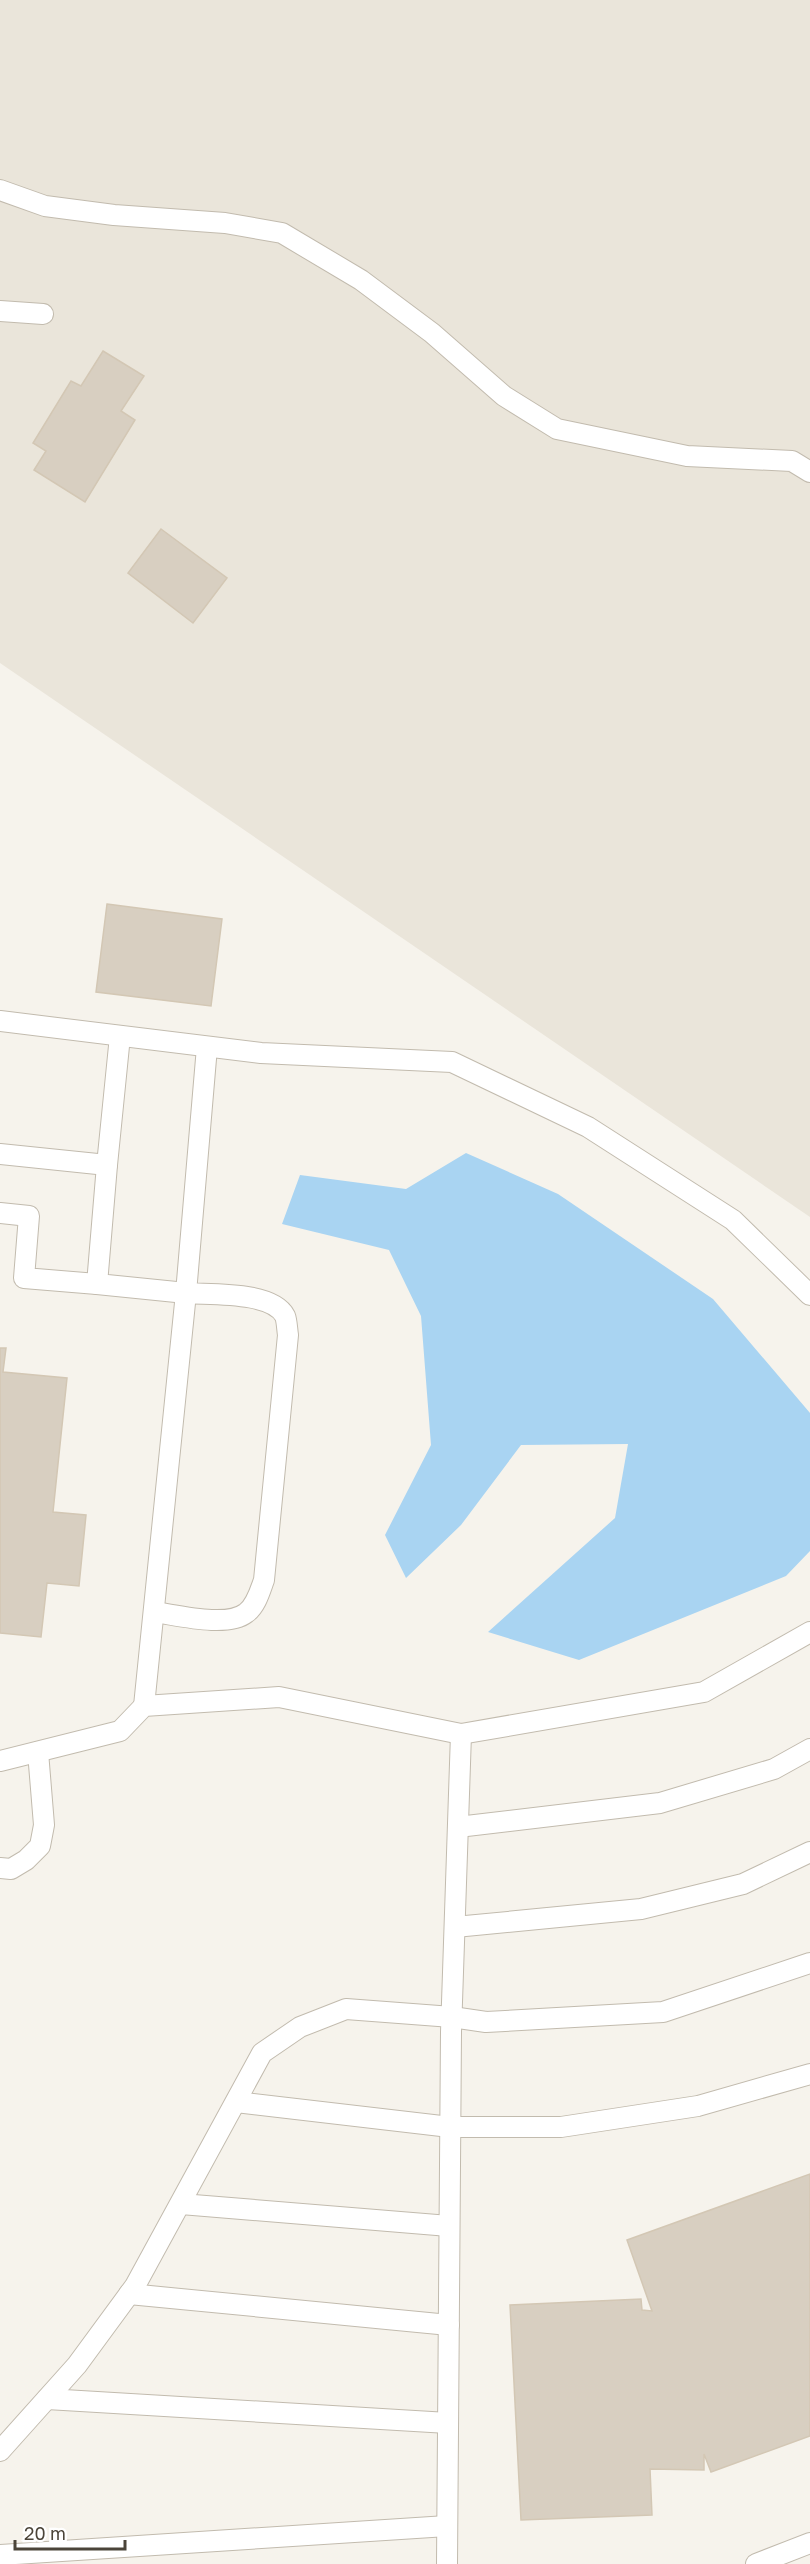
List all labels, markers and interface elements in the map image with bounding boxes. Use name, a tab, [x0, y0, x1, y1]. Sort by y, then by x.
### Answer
scale bar	[15, 2513, 124, 2551]
text: 20 m	[24, 2522, 66, 2544]

